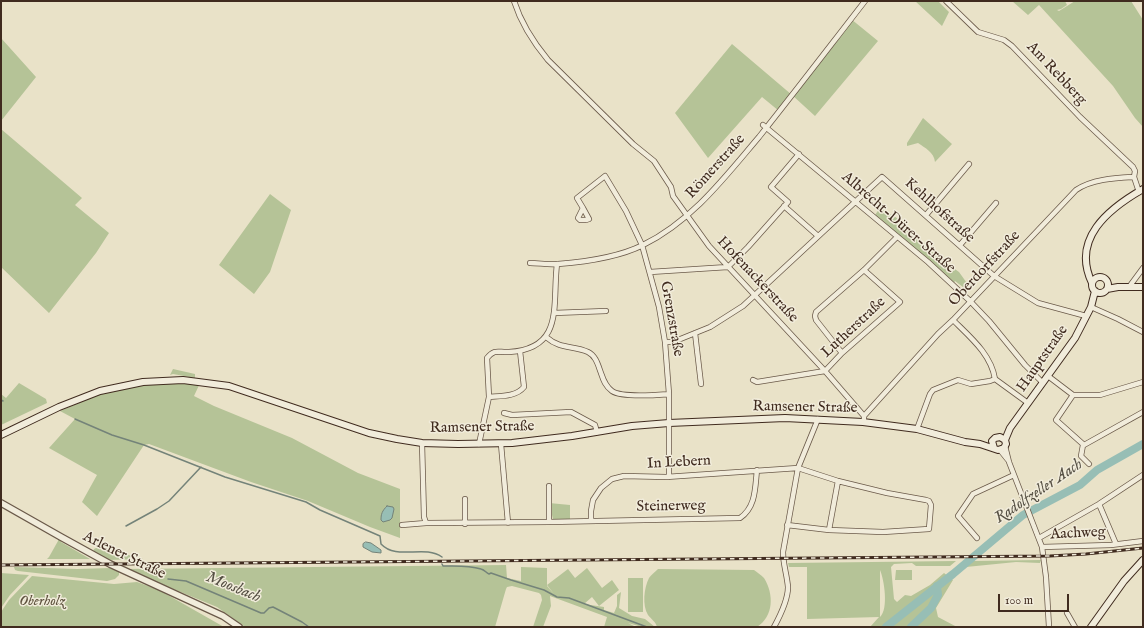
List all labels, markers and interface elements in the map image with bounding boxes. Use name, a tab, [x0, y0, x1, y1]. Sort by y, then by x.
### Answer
street label: Am Rebberg	[1022, 39, 1090, 109]
street label: Römerstraße	[682, 131, 750, 203]
street label: Albrecht-Dürer-Straße	[837, 169, 959, 277]
street label: Kehlhofstraße	[900, 175, 978, 247]
street label: Oberdorfstraße	[945, 227, 1025, 311]
street label: Hofenackerstraße	[712, 233, 802, 327]
street label: Grenzstraße	[656, 280, 686, 358]
street label: Lutherstraße	[818, 294, 890, 362]
street label: Hauptstraße	[1013, 322, 1073, 396]
street label: Ramsener Straße	[753, 398, 857, 418]
street label: Ramsener Straße	[430, 418, 534, 438]
street label: In Lebern	[647, 452, 711, 474]
water label: Radolfzeller Aach	[991, 455, 1087, 529]
street label: Steinerweg	[636, 497, 706, 517]
street label: Aachweg	[1050, 524, 1106, 544]
street label: Arlener Straße	[80, 528, 168, 584]
water label: Moosbach	[203, 568, 263, 608]
scale bar	[1000, 586, 1071, 612]
park label: Oberholz	[19, 593, 65, 611]
text: 100 m	[1005, 593, 1033, 608]

